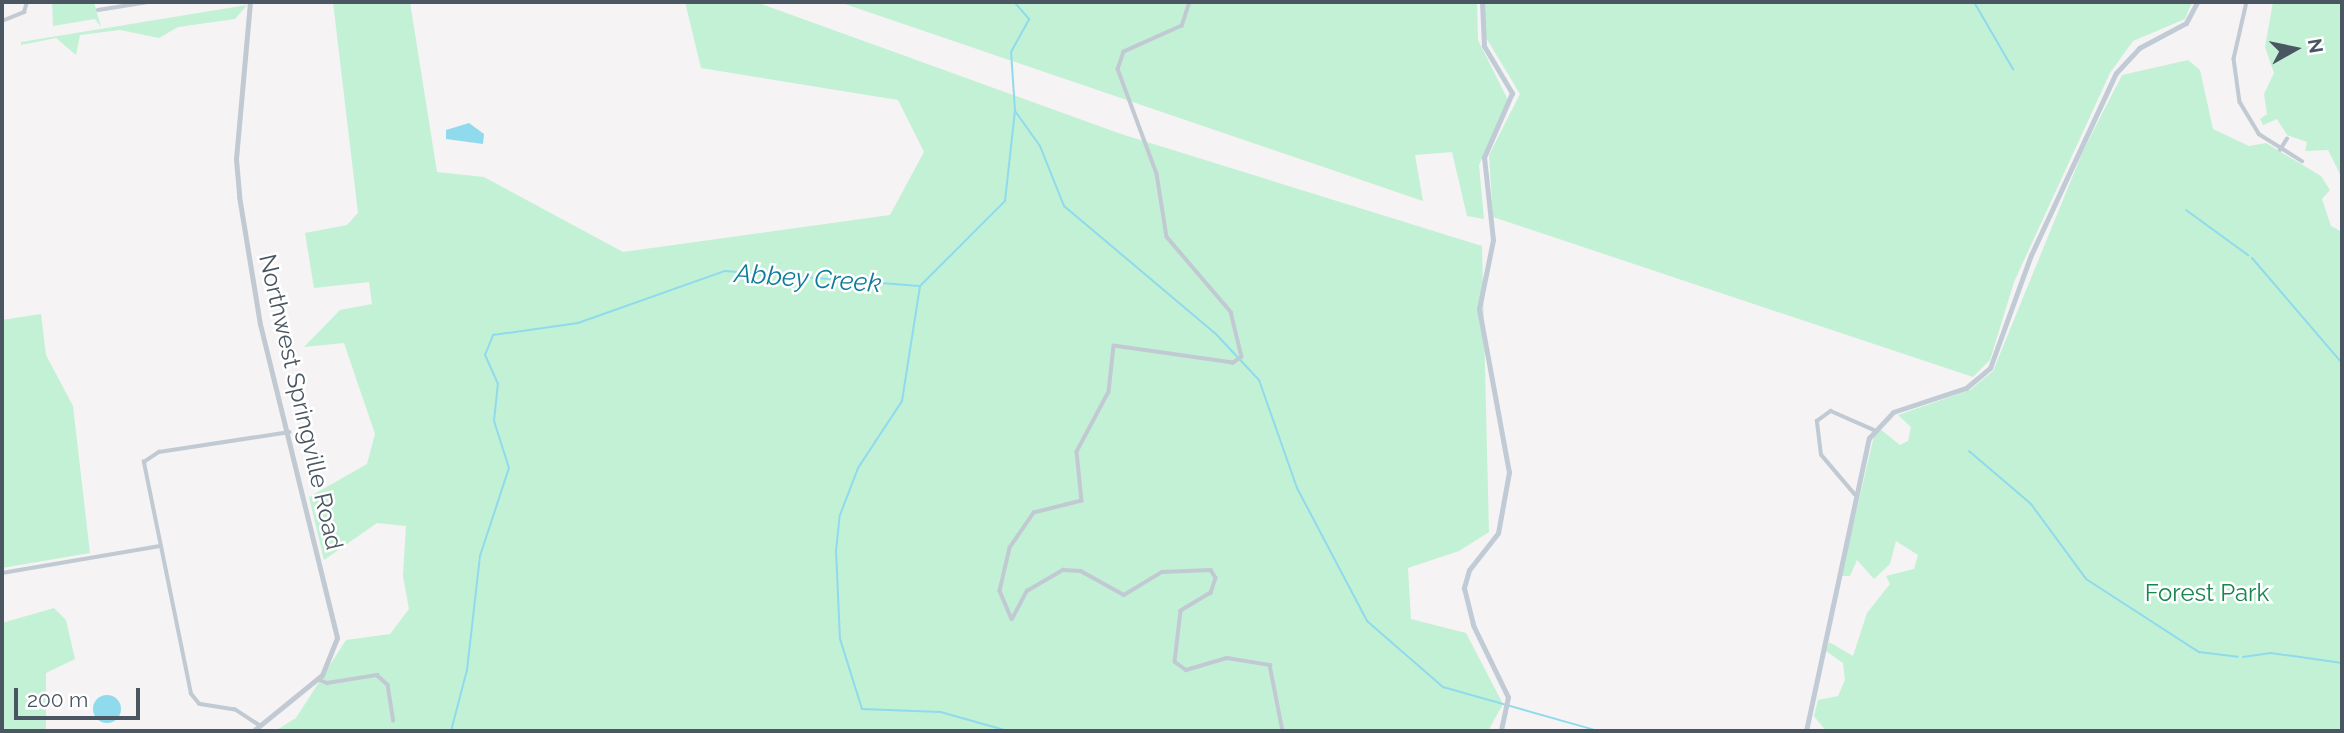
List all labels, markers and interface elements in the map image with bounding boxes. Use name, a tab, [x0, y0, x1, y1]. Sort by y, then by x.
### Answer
north arrow	[2260, 14, 2330, 84]
text: N	[2304, 37, 2328, 55]
street label: Northwest Springville Road	[253, 251, 349, 553]
water label: Abbey Creek	[733, 258, 883, 300]
park label: Forest Park	[2145, 579, 2269, 607]
scale bar	[18, 674, 144, 718]
text: 200 m	[27, 687, 88, 712]

